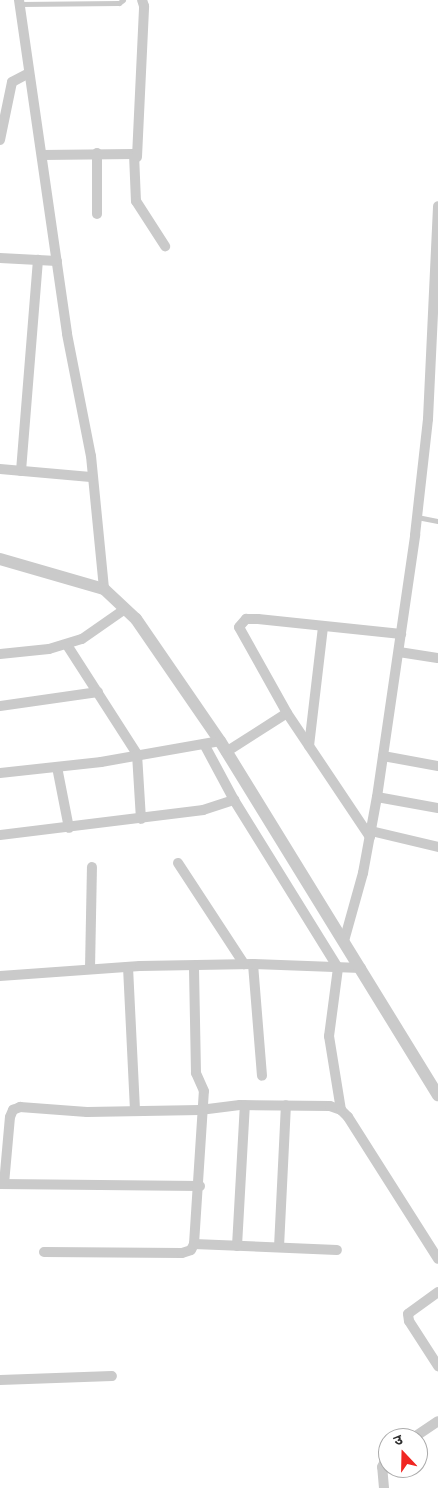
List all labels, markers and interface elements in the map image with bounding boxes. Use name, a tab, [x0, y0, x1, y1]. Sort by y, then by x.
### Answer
north arrow	[378, 1428, 428, 1478]
text: उ	[391, 1431, 405, 1449]

